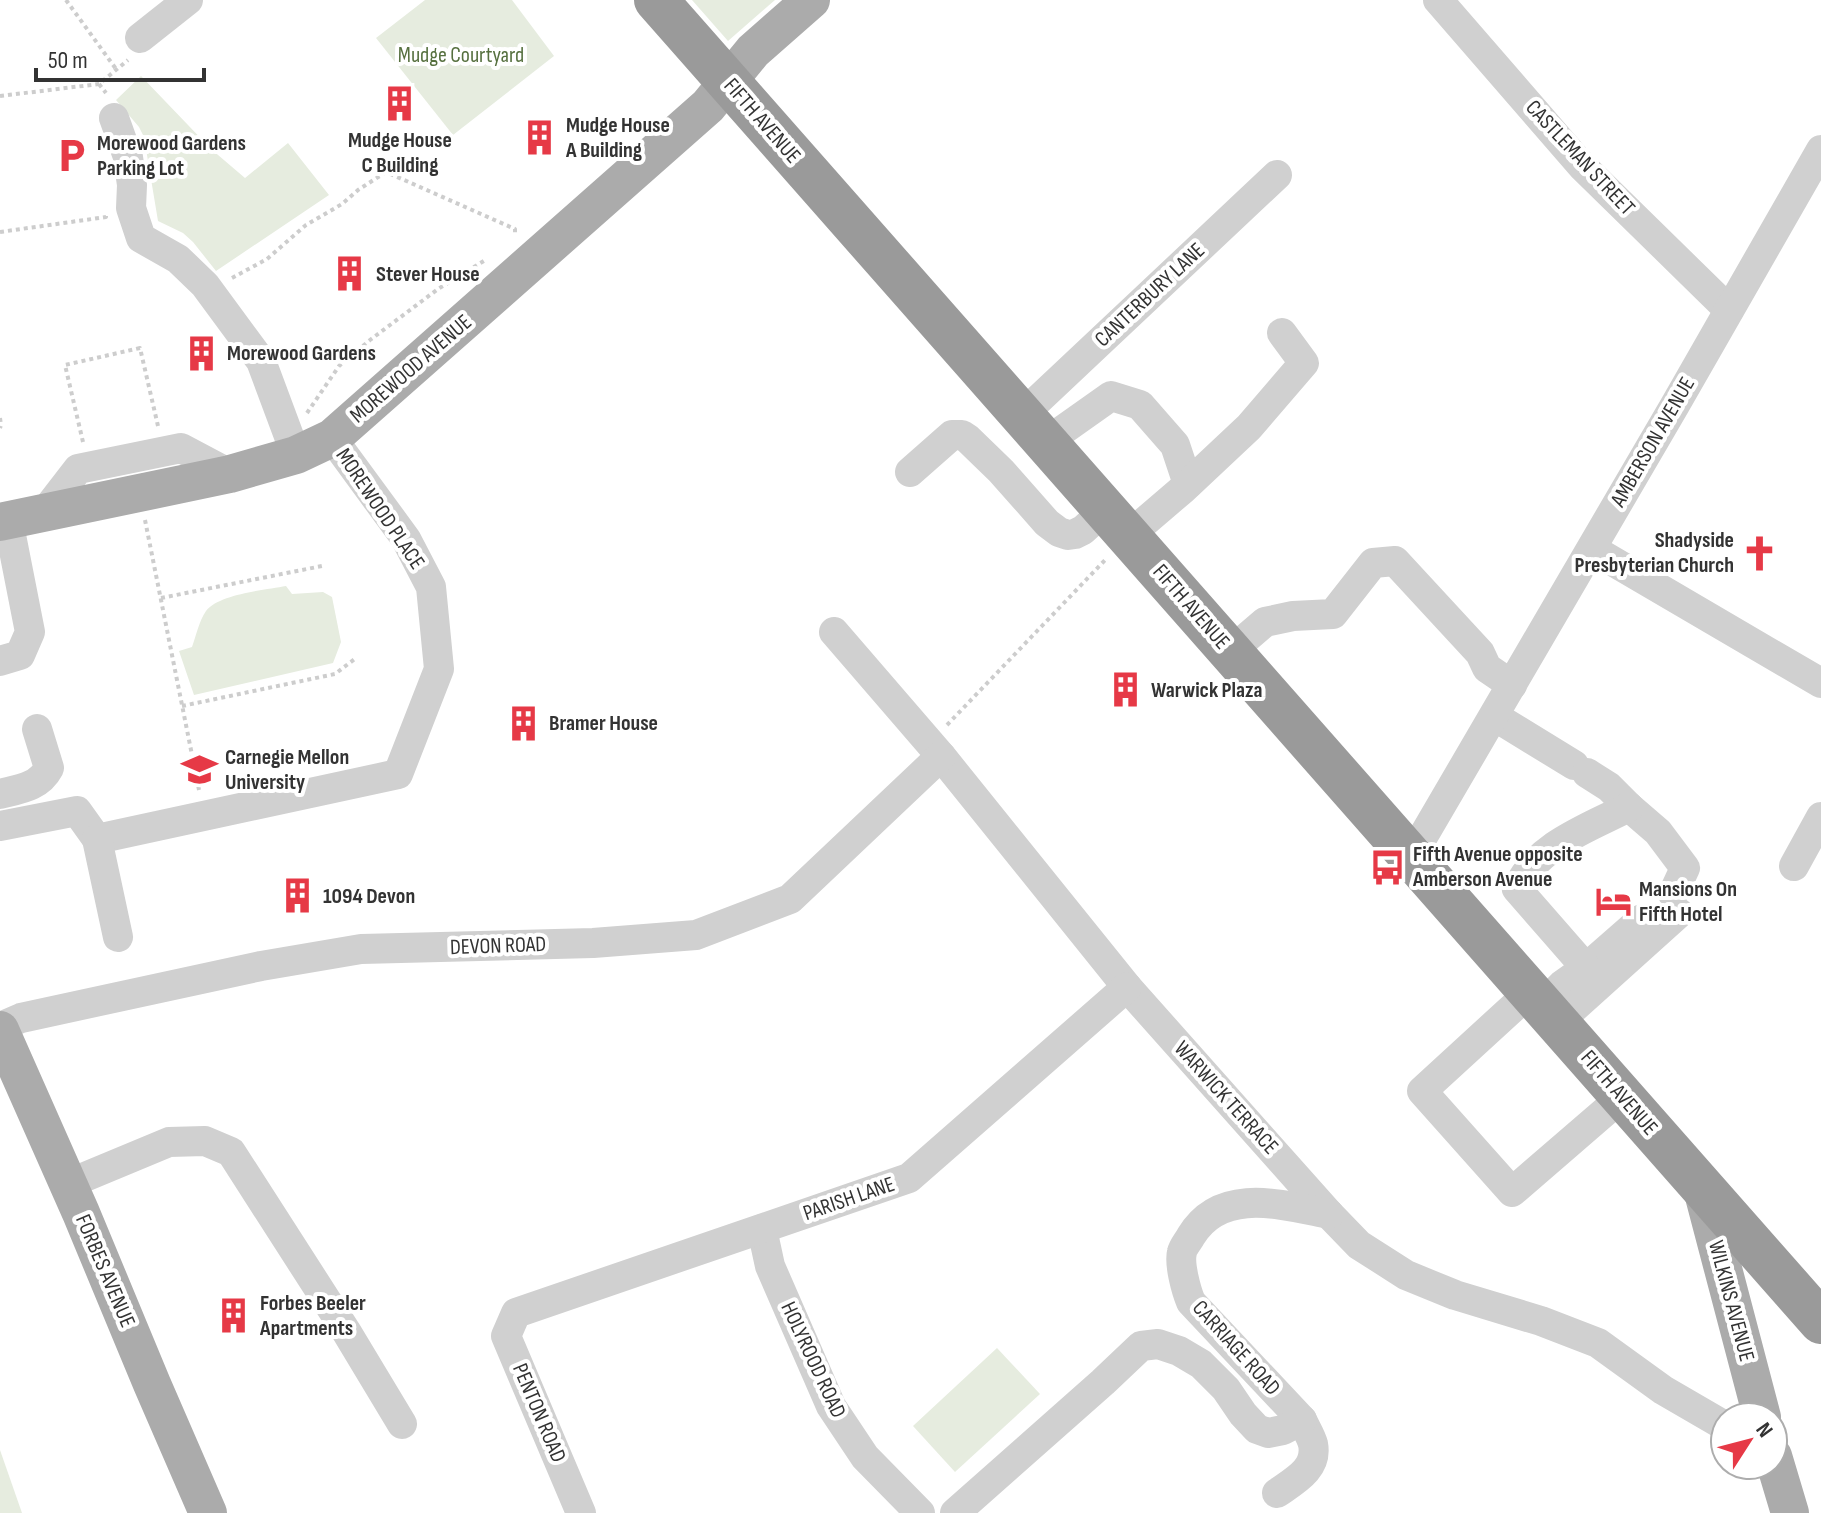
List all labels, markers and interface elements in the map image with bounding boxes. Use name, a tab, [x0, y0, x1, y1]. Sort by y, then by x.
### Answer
scale bar	[36, 32, 204, 82]
park label: Mudge Courtyard	[398, 42, 524, 69]
text: 50 m	[48, 46, 88, 75]
street label: FIFTH AVENUE	[718, 73, 806, 169]
building icon: Mudge House C Building	[381, 85, 419, 123]
street label: CASTLEMAN STREET	[1520, 95, 1640, 221]
place label: Mudge House A Building	[565, 112, 670, 164]
building icon: Mudge House A Building	[521, 119, 559, 157]
place label: Mudge House C Building	[348, 127, 452, 179]
place label: Morewood Gardens Parking Lot	[97, 130, 246, 182]
parking icon: Morewood Gardens Parking Lot	[52, 137, 90, 175]
street label: CANTERBURY LANE	[1089, 237, 1211, 353]
building icon: Stever House	[331, 255, 369, 293]
place label: Stever House	[376, 261, 480, 288]
street label: MOREWOOD AVENUE	[345, 309, 477, 429]
building icon: Morewood Gardens	[182, 334, 220, 372]
place label: Morewood Gardens	[227, 340, 376, 367]
street label: AMBERSON AVENUE	[1604, 372, 1701, 513]
street label: MOREWOOD PLACE	[330, 443, 430, 575]
place label: Shadyside Presbyterian Church	[1575, 527, 1734, 579]
church icon: Shadyside Presbyterian Church	[1741, 534, 1779, 572]
street label: FIFTH AVENUE	[1147, 559, 1235, 655]
building icon: Warwick Plaza	[1106, 671, 1144, 709]
place label: Warwick Plaza	[1151, 677, 1263, 704]
building icon: Bramer House	[504, 704, 542, 742]
place label: Bramer House	[549, 710, 658, 737]
place label: Carnegie Mellon University	[225, 744, 349, 796]
school or university icon: Carnegie Mellon University	[180, 751, 218, 789]
place label: Fifth Avenue opposite Amberson Avenue	[1412, 841, 1583, 893]
bus stop icon: Fifth Avenue opposite Amberson Avenue	[1368, 848, 1406, 886]
place label: Mansions On Fifth Hotel	[1639, 876, 1737, 928]
building icon: 1094 Devon	[278, 877, 316, 915]
place label: 1094 Devon	[323, 883, 415, 910]
hotel icon: Mansions On Fifth Hotel	[1594, 883, 1632, 921]
street label: DEVON ROAD	[449, 931, 547, 961]
street label: WARWICK TERRACE	[1168, 1036, 1284, 1160]
street label: FIFTH AVENUE	[1575, 1045, 1663, 1141]
street label: PARISH LANE	[800, 1171, 898, 1227]
street label: FORBES AVENUE	[69, 1210, 141, 1332]
street label: WILKINS AVENUE	[1702, 1237, 1760, 1365]
place label: Forbes Beeler Apartments	[259, 1290, 366, 1342]
street label: CARRIAGE ROAD	[1186, 1295, 1286, 1401]
building icon: Forbes Beeler Apartments	[215, 1297, 253, 1335]
street label: HOLYROOD ROAD	[774, 1298, 852, 1422]
street label: PENTON ROAD	[506, 1360, 572, 1466]
north arrow	[1709, 1401, 1789, 1481]
text: N	[1750, 1417, 1778, 1443]

